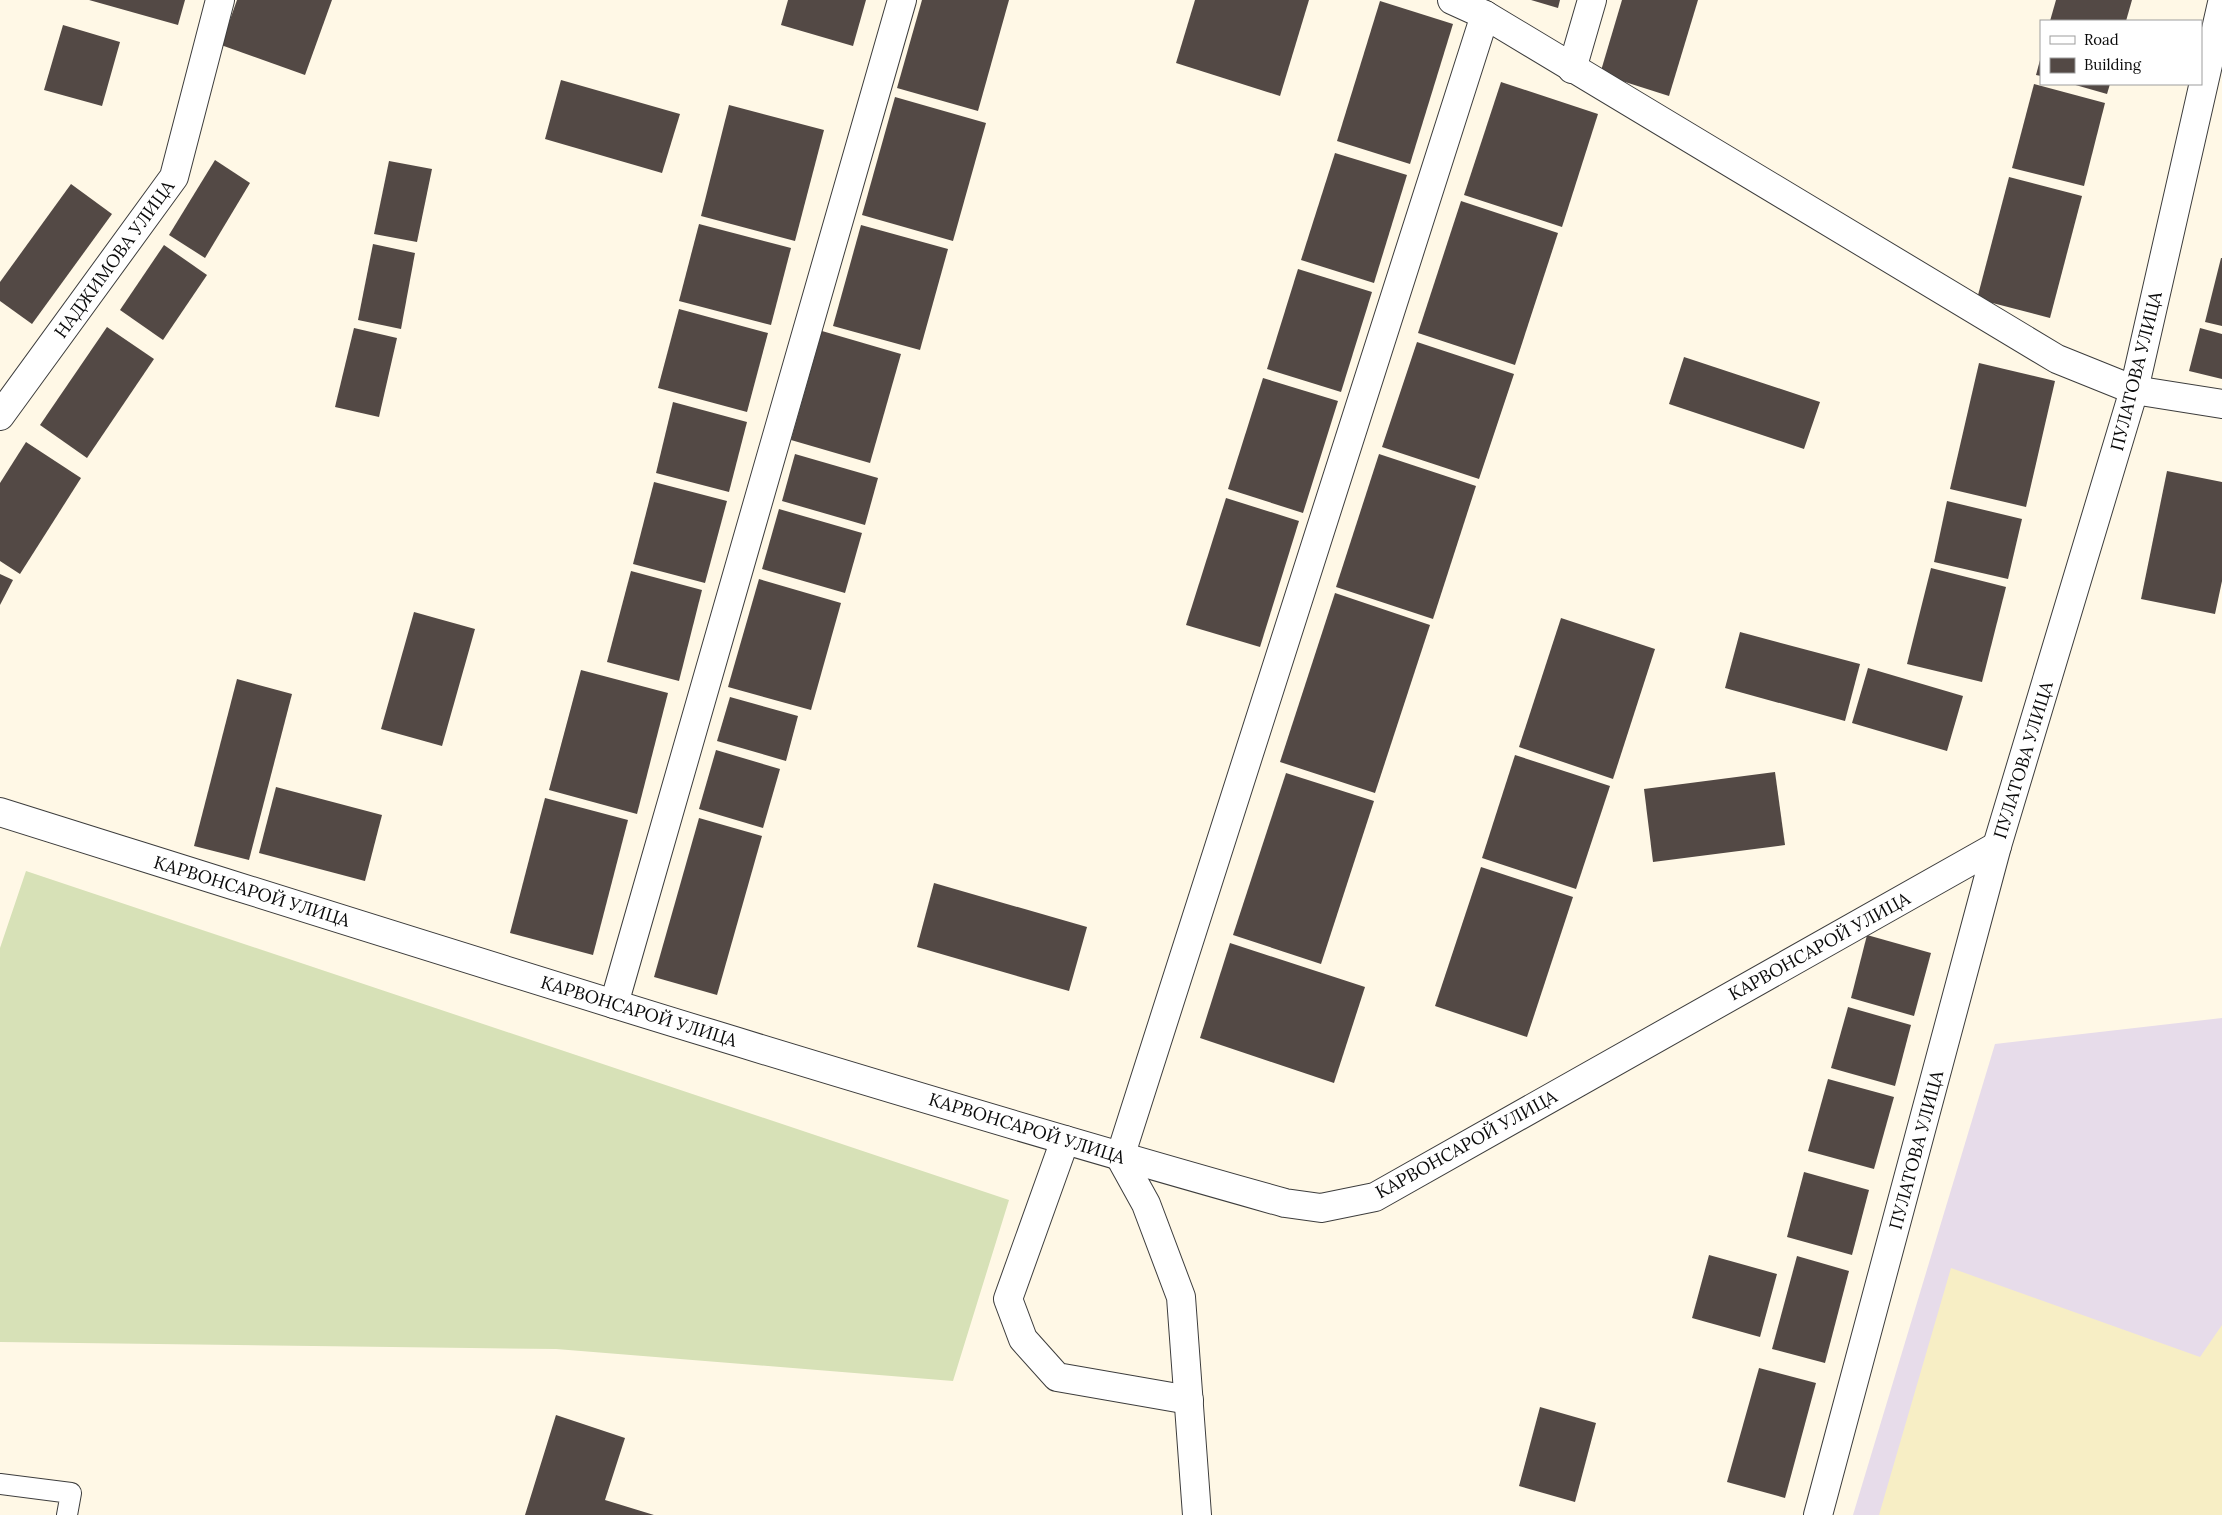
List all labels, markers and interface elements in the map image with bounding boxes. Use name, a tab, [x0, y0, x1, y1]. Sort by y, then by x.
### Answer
legend	[2040, 20, 2202, 85]
text: Road	[2084, 30, 2119, 49]
text: Building	[2084, 55, 2142, 74]
street label: НАДЖИМОВА УЛИЦА	[49, 175, 179, 343]
street label: ПУЛАТОВА УЛИЦА	[2105, 288, 2167, 453]
street label: ПУЛАТОВА УЛИЦА	[1988, 678, 2058, 842]
street label: КАРВОНСАРОЙ УЛИЦА	[151, 850, 354, 932]
street label: КАРВОНСАРОЙ УЛИЦА	[1724, 886, 1914, 1005]
street label: КАРВОНСАРОЙ УЛИЦА	[538, 970, 741, 1052]
street label: ПУЛАТОВА УЛИЦА	[1884, 1067, 1948, 1232]
street label: КАРВОНСАРОЙ УЛИЦА	[1371, 1084, 1561, 1203]
street label: КАРВОНСАРОЙ УЛИЦА	[926, 1087, 1129, 1169]

